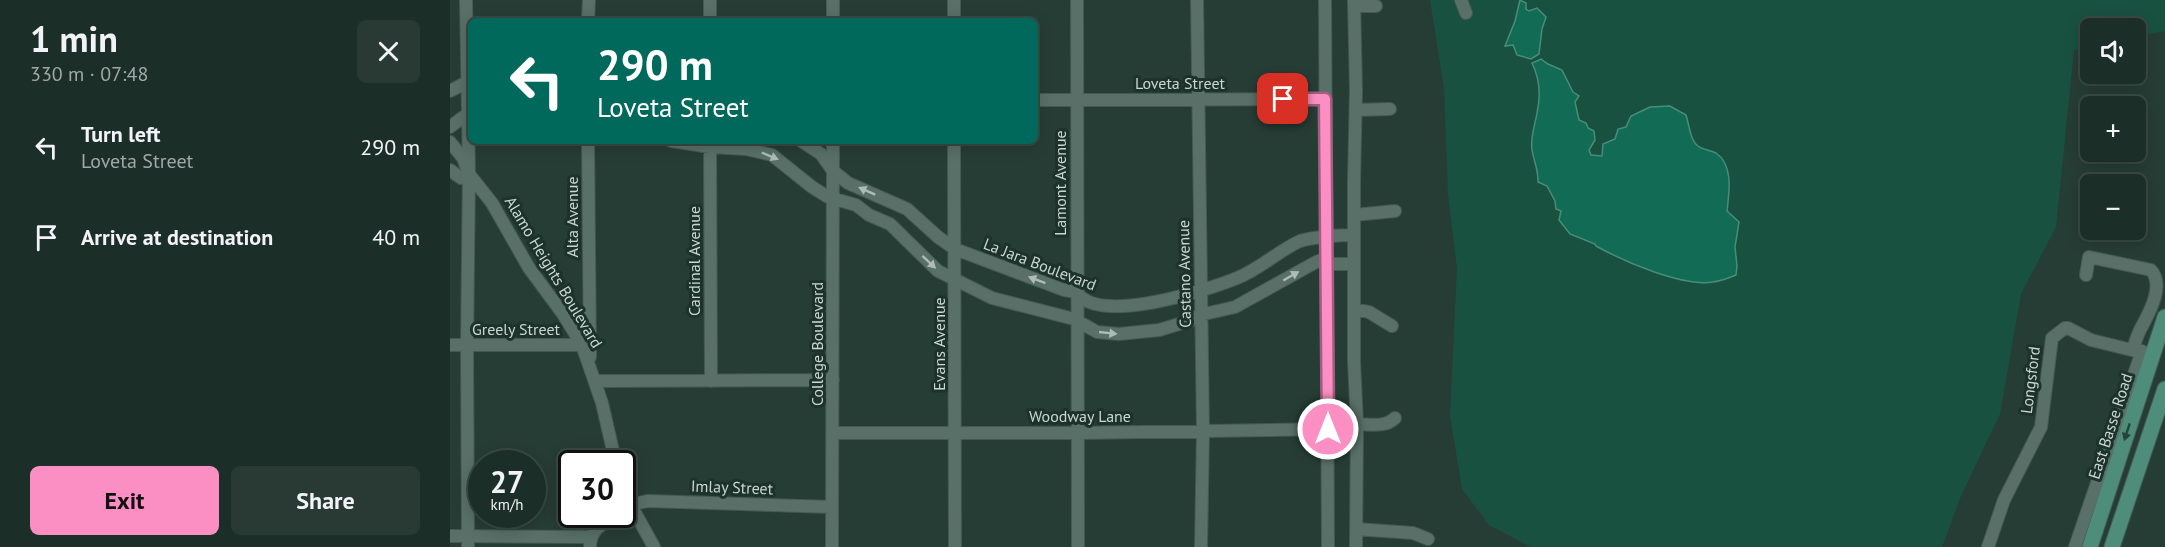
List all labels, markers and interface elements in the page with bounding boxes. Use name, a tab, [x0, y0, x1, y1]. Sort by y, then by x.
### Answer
text: 1 min	[30, 15, 118, 62]
map controls	[2080, 18, 2146, 240]
button: sound	[2080, 18, 2146, 84]
button: close	[357, 20, 420, 83]
text: 290 m	[597, 37, 713, 92]
icon: left	[498, 42, 576, 120]
text: 330 m · 07:48	[30, 61, 148, 87]
street label: Loveta Street	[1135, 73, 1226, 93]
pin	[1257, 73, 1308, 124]
icon: arrive	[1266, 82, 1299, 115]
text: Loveta Street	[597, 90, 749, 124]
button: +	[2080, 96, 2146, 162]
text: Turn left	[81, 120, 161, 148]
street label: Lamont Avenue	[1050, 130, 1070, 236]
icon: left	[30, 131, 63, 164]
text: 290 m	[360, 133, 420, 161]
text: Loveta Street	[81, 148, 193, 174]
one-way arrow	[761, 151, 779, 161]
button: −	[2080, 174, 2146, 240]
street label: Alta Avenue	[562, 176, 582, 258]
one-way arrow	[857, 186, 875, 196]
street label: Alamo Heights Boulevard	[501, 193, 607, 351]
street label: Cardinal Avenue	[684, 206, 704, 316]
street label: Castano Avenue	[1173, 220, 1195, 328]
icon: arrive	[30, 221, 63, 254]
text: Arrive at destination	[81, 223, 273, 251]
text: 40 m	[372, 223, 420, 251]
street label: La Jara Boulevard	[981, 233, 1099, 295]
one-way arrow	[922, 255, 936, 269]
one-way arrow	[1283, 271, 1300, 281]
one-way arrow	[1028, 275, 1046, 285]
street label: College Boulevard	[807, 282, 827, 406]
street label: Evans Avenue	[929, 297, 949, 391]
street label: Greely Street	[472, 319, 561, 339]
one-way arrow	[1099, 328, 1118, 338]
street label: Longsford	[2016, 345, 2044, 415]
street label: East Basse Road	[2083, 371, 2137, 481]
position arrow	[1296, 397, 1360, 461]
street label: Woodway Lane	[1029, 406, 1131, 426]
one-way arrow	[2122, 423, 2131, 441]
speed limit sign: 30	[558, 450, 636, 528]
text: 27	[490, 462, 524, 501]
button: Exit	[30, 466, 219, 535]
button: Share	[231, 466, 420, 535]
street label: Imlay Street	[691, 476, 774, 498]
text: km/h	[491, 495, 523, 514]

